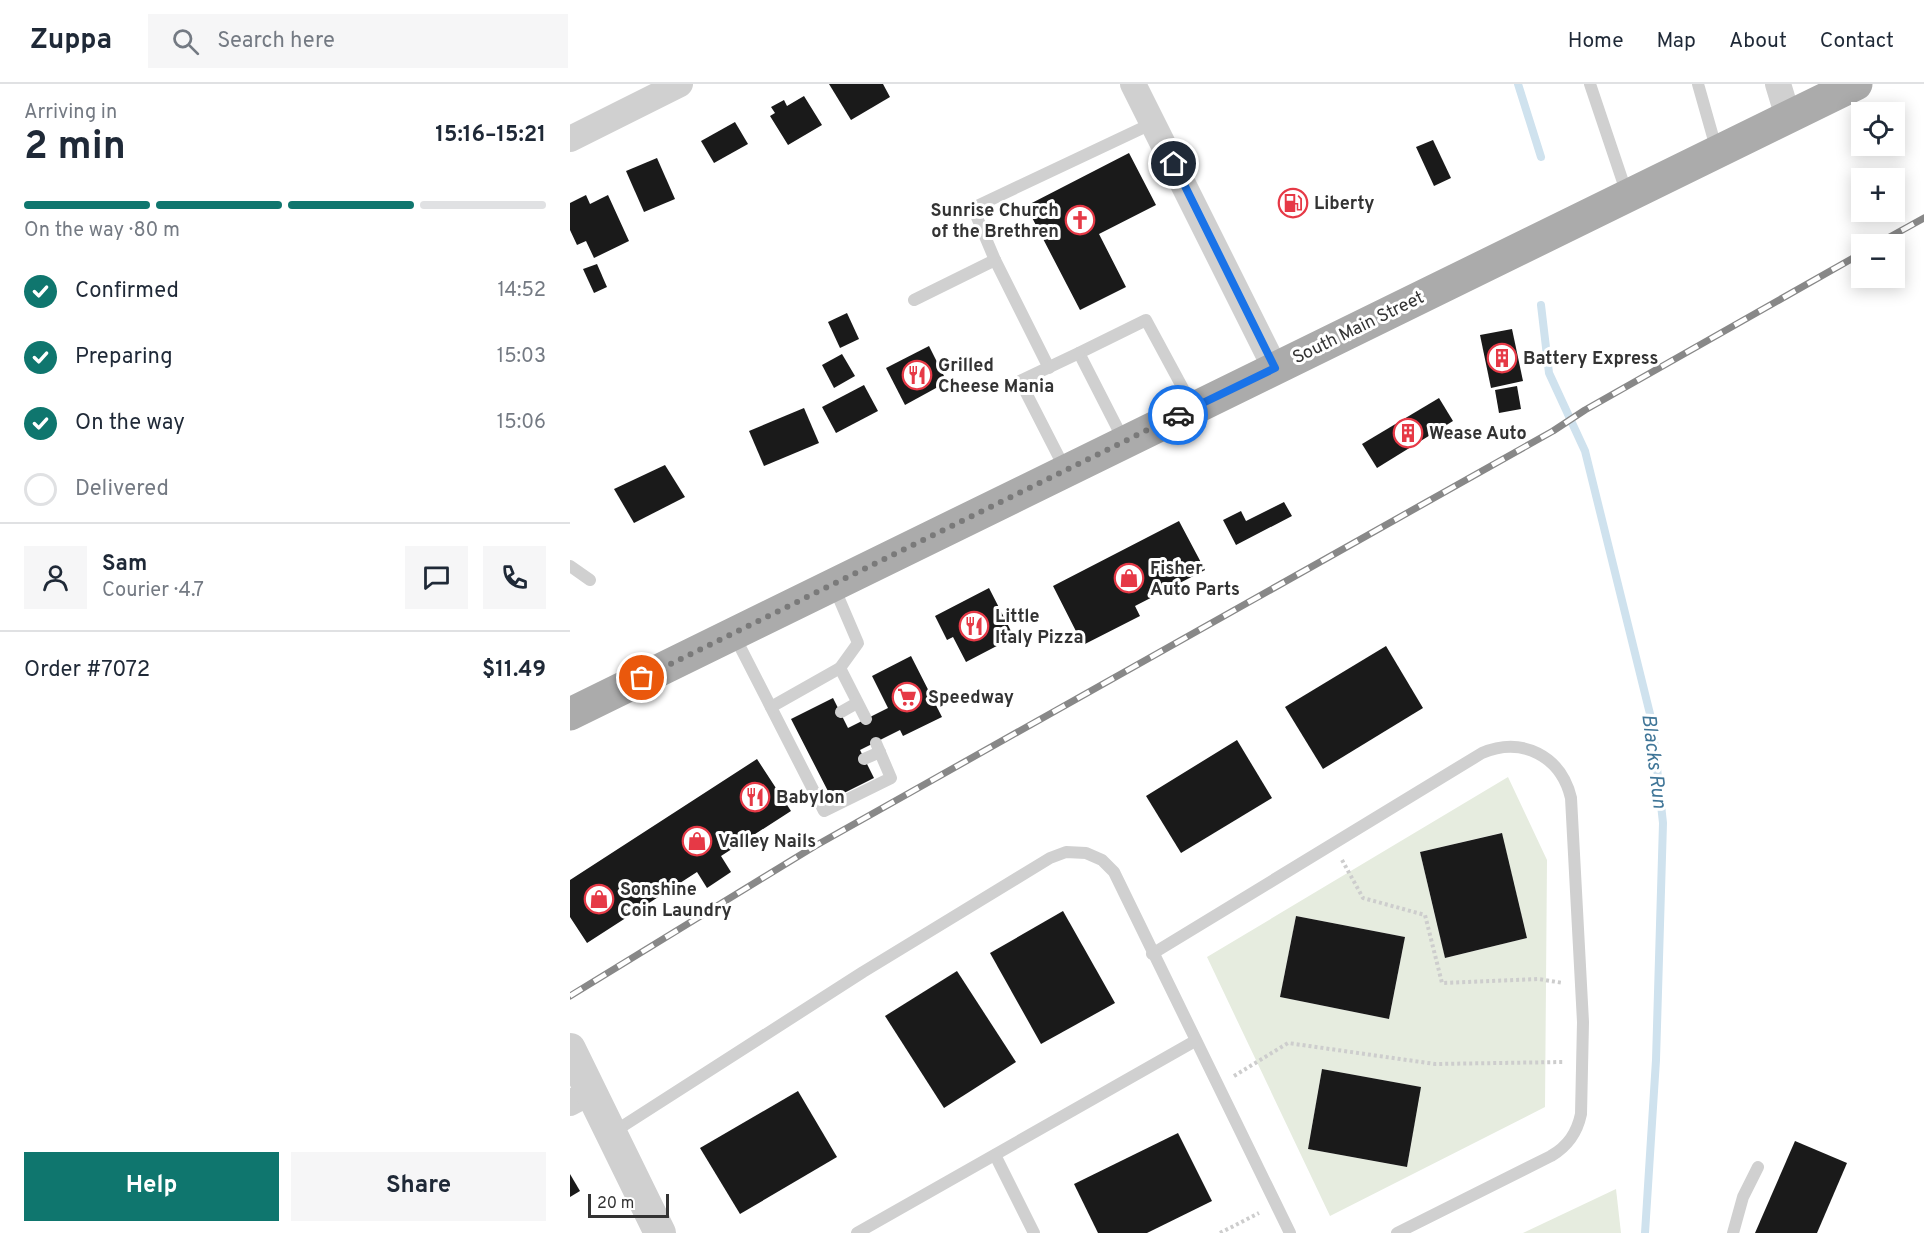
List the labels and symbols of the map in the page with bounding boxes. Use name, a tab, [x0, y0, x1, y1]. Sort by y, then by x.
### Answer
pin	[1148, 138, 1199, 189]
fuel station icon: Liberty	[1277, 187, 1309, 219]
place label: Liberty	[1314, 193, 1374, 216]
place label: Sunrise Church of the Brethren	[931, 200, 1059, 244]
church icon: Sunrise Church of the Brethren	[1064, 204, 1096, 236]
street label: South Main Street	[1289, 287, 1428, 370]
building icon: Battery Express	[1486, 342, 1518, 374]
place label: Battery Express	[1523, 348, 1658, 371]
place label: Grilled Cheese Mania	[938, 355, 1054, 399]
restaurant icon: Grilled Cheese Mania	[901, 359, 933, 391]
courier	[1148, 385, 1208, 445]
building icon: Wease Auto	[1392, 417, 1424, 449]
place label: Wease Auto	[1429, 423, 1527, 446]
place label: Fisher Auto Parts	[1150, 558, 1240, 602]
shop icon: Fisher Auto Parts	[1113, 562, 1145, 594]
place label: Little Italy Pizza	[995, 606, 1083, 650]
restaurant icon: Little Italy Pizza	[958, 610, 990, 642]
pin	[616, 652, 667, 703]
supermarket icon: Speedway	[891, 681, 923, 713]
place label: Speedway	[928, 687, 1014, 710]
water label: Blacks Run	[1634, 712, 1672, 810]
restaurant icon: Babylon	[739, 781, 771, 813]
place label: Babylon	[776, 787, 845, 810]
shop icon: Valley Nails	[681, 825, 713, 857]
place label: Valley Nails	[718, 831, 816, 854]
place label: Sonshine Coin Laundry	[620, 879, 732, 923]
shop icon: Sonshine Coin Laundry	[583, 883, 615, 915]
scale bar	[588, 1191, 669, 1218]

